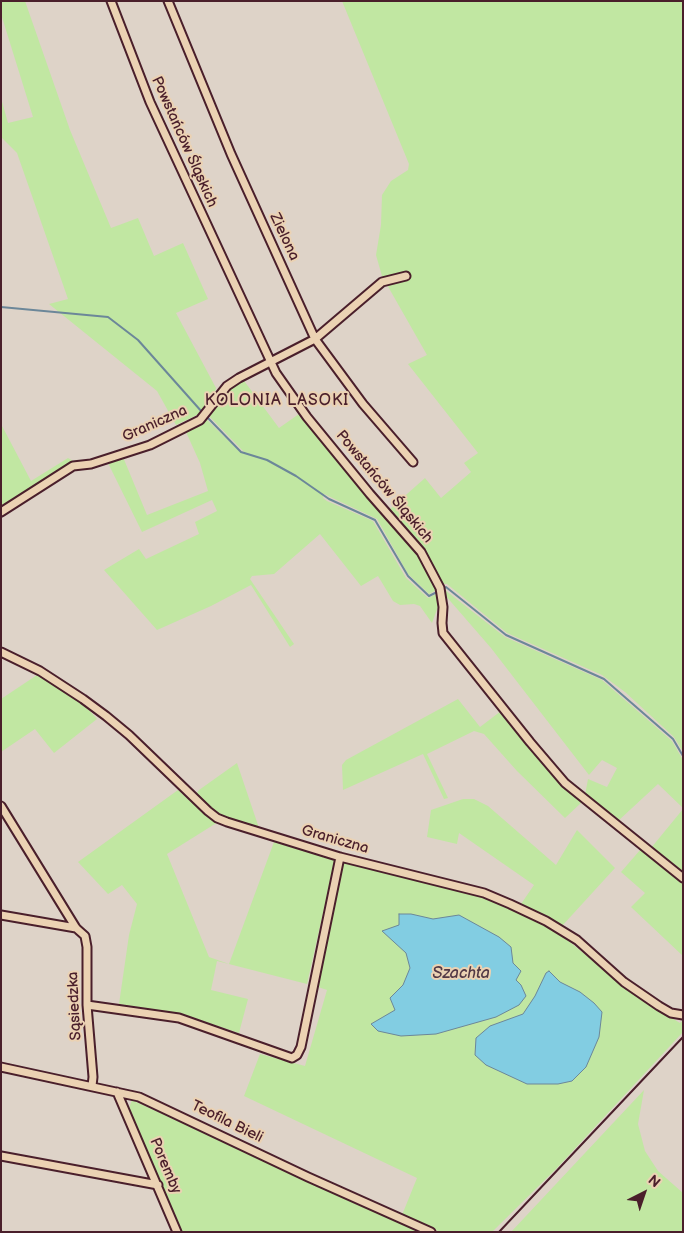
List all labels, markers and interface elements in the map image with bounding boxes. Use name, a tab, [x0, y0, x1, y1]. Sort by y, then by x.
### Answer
street label: Powstańców Śląskich	[147, 74, 221, 210]
street label: Zielona	[265, 210, 303, 264]
district label: KOLONIA LASOKI	[203, 391, 351, 411]
street label: Graniczna	[120, 402, 190, 446]
street label: Powstańców Śląskich	[332, 427, 436, 547]
street label: Graniczna	[299, 822, 371, 858]
water label: Szachta	[432, 964, 490, 984]
street label: Sąsiedzka	[64, 971, 86, 1041]
street label: Teofila Bieli	[188, 1097, 266, 1147]
street label: Poremby	[145, 1135, 185, 1197]
north arrow	[619, 1168, 669, 1218]
text: N	[645, 1171, 664, 1191]

